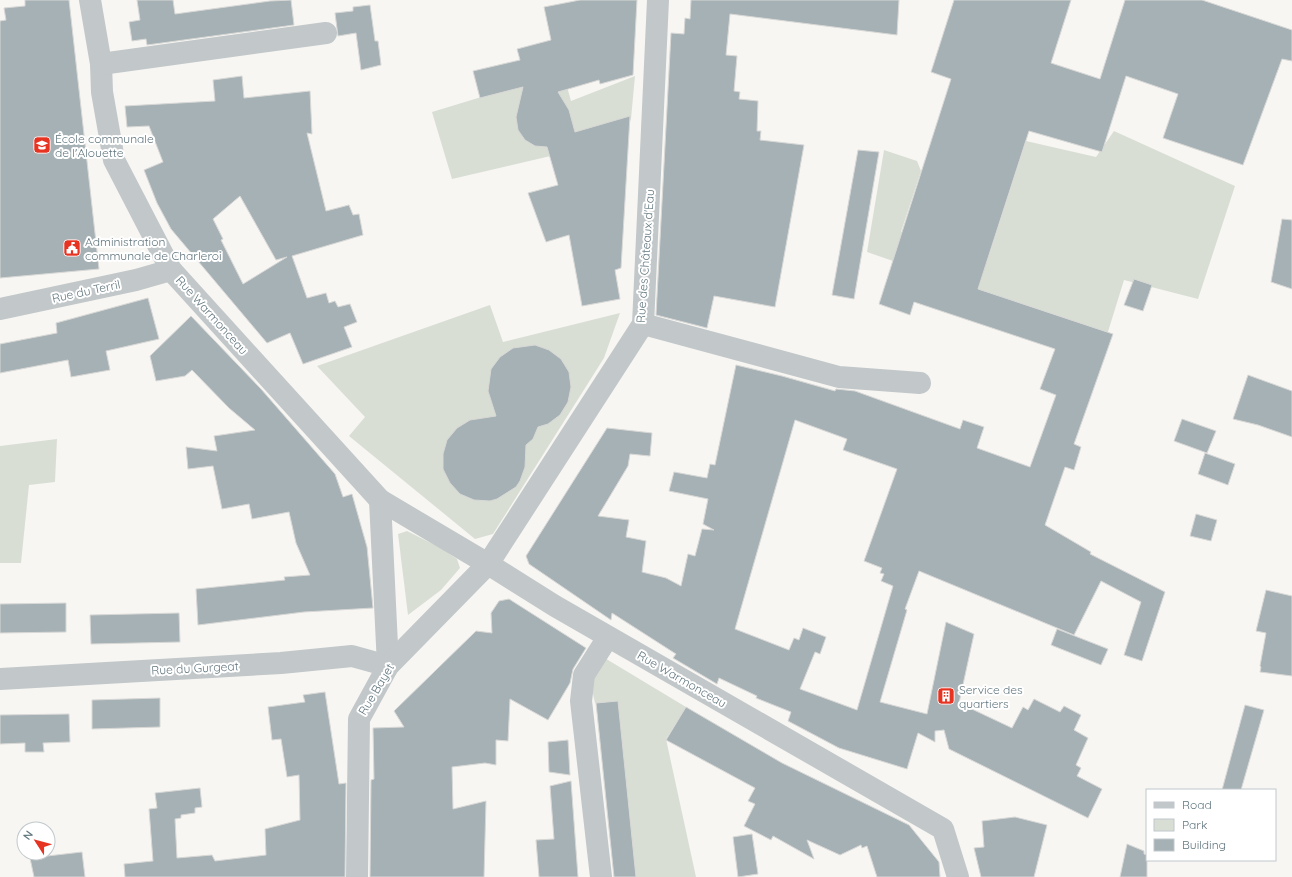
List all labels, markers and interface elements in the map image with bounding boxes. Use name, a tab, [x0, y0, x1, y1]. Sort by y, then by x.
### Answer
place label: École communale de l'Alouette	[55, 131, 154, 160]
school or university icon: École communale de l'Alouette	[32, 135, 52, 155]
street label: Rue des Châteaux d'Eau	[633, 189, 657, 323]
place label: Administration communale de Charleroi	[85, 234, 222, 263]
public building icon: Administration communale de Charleroi	[62, 238, 82, 258]
street label: Rue Warmonceau	[173, 273, 251, 357]
street label: Rue du Terril	[50, 276, 122, 306]
street label: Rue Warmonceau	[635, 647, 729, 711]
street label: Rue du Gurgeat	[151, 658, 239, 678]
street label: Rue Bayet	[355, 660, 397, 718]
place label: Service des quartiers	[959, 682, 1023, 711]
building icon: Service des quartiers	[936, 686, 956, 706]
legend	[1146, 789, 1276, 861]
text: Road	[1182, 797, 1212, 812]
text: Park	[1182, 817, 1207, 832]
north arrow	[16, 821, 56, 861]
text: N	[20, 828, 36, 843]
text: Building	[1182, 837, 1226, 852]

